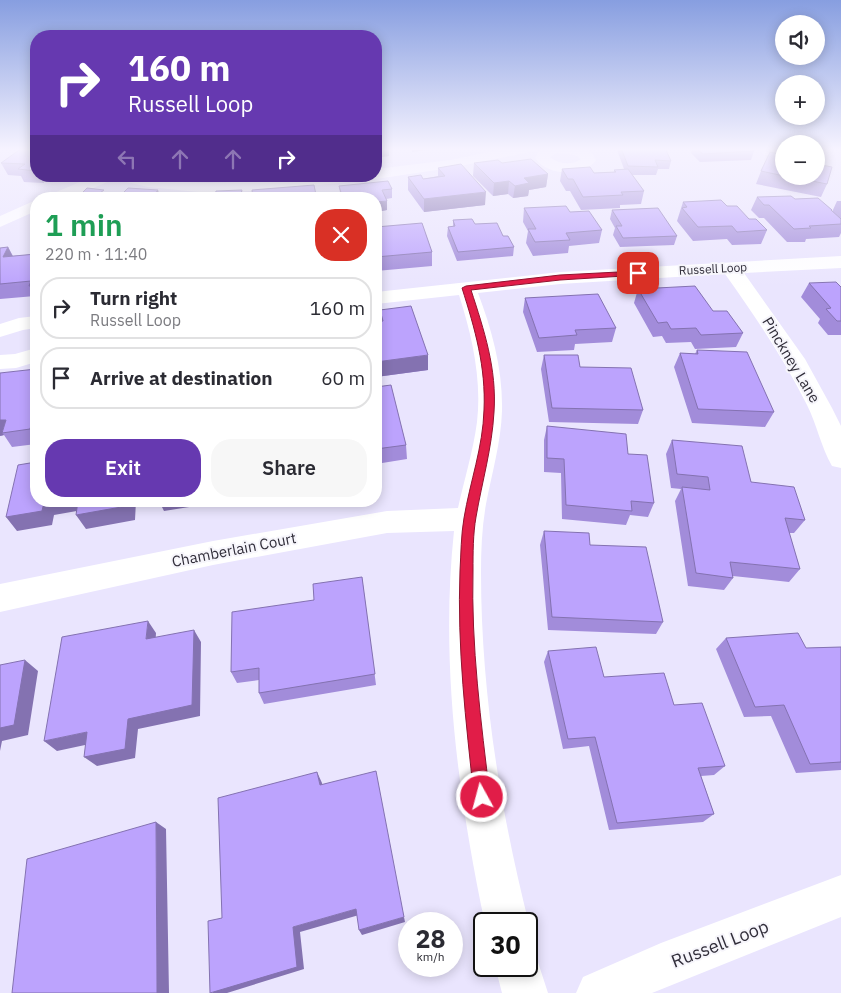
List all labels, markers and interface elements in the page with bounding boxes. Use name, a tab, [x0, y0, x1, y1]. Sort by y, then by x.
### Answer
map controls	[775, 15, 825, 185]
button: sound	[775, 15, 825, 65]
text: 160 m	[128, 45, 231, 91]
icon: right	[45, 50, 110, 115]
button: +	[775, 75, 825, 125]
text: Russell Loop	[128, 89, 253, 118]
button: −	[775, 135, 825, 185]
icon: left	[113, 145, 141, 173]
icon: ahead	[166, 145, 194, 173]
icon: ahead	[219, 145, 247, 173]
icon: right	[272, 145, 300, 173]
text: 1 min	[45, 205, 123, 244]
button: close	[315, 209, 367, 261]
text: 220 m · 11:40	[45, 244, 147, 264]
pin	[617, 252, 659, 294]
icon: arrive	[624, 259, 652, 287]
street label: Russell Loop	[678, 259, 748, 278]
text: Turn right	[90, 286, 177, 310]
icon: right	[47, 294, 75, 322]
text: 160 m	[310, 296, 365, 320]
text: Russell Loop	[90, 310, 181, 330]
street label: Pinckney Lane	[758, 313, 824, 406]
icon: arrive	[47, 364, 75, 392]
text: Arrive at destination	[90, 366, 273, 390]
text: 60 m	[321, 366, 365, 390]
button: Exit	[45, 439, 201, 497]
button: Share	[211, 439, 367, 497]
street label: Chamberlain Court	[170, 528, 298, 571]
position arrow	[455, 770, 507, 822]
speed limit sign: 30	[473, 912, 538, 977]
street label: Russell Loop	[668, 914, 772, 973]
text: 28	[415, 922, 446, 955]
text: km/h	[416, 949, 445, 964]

